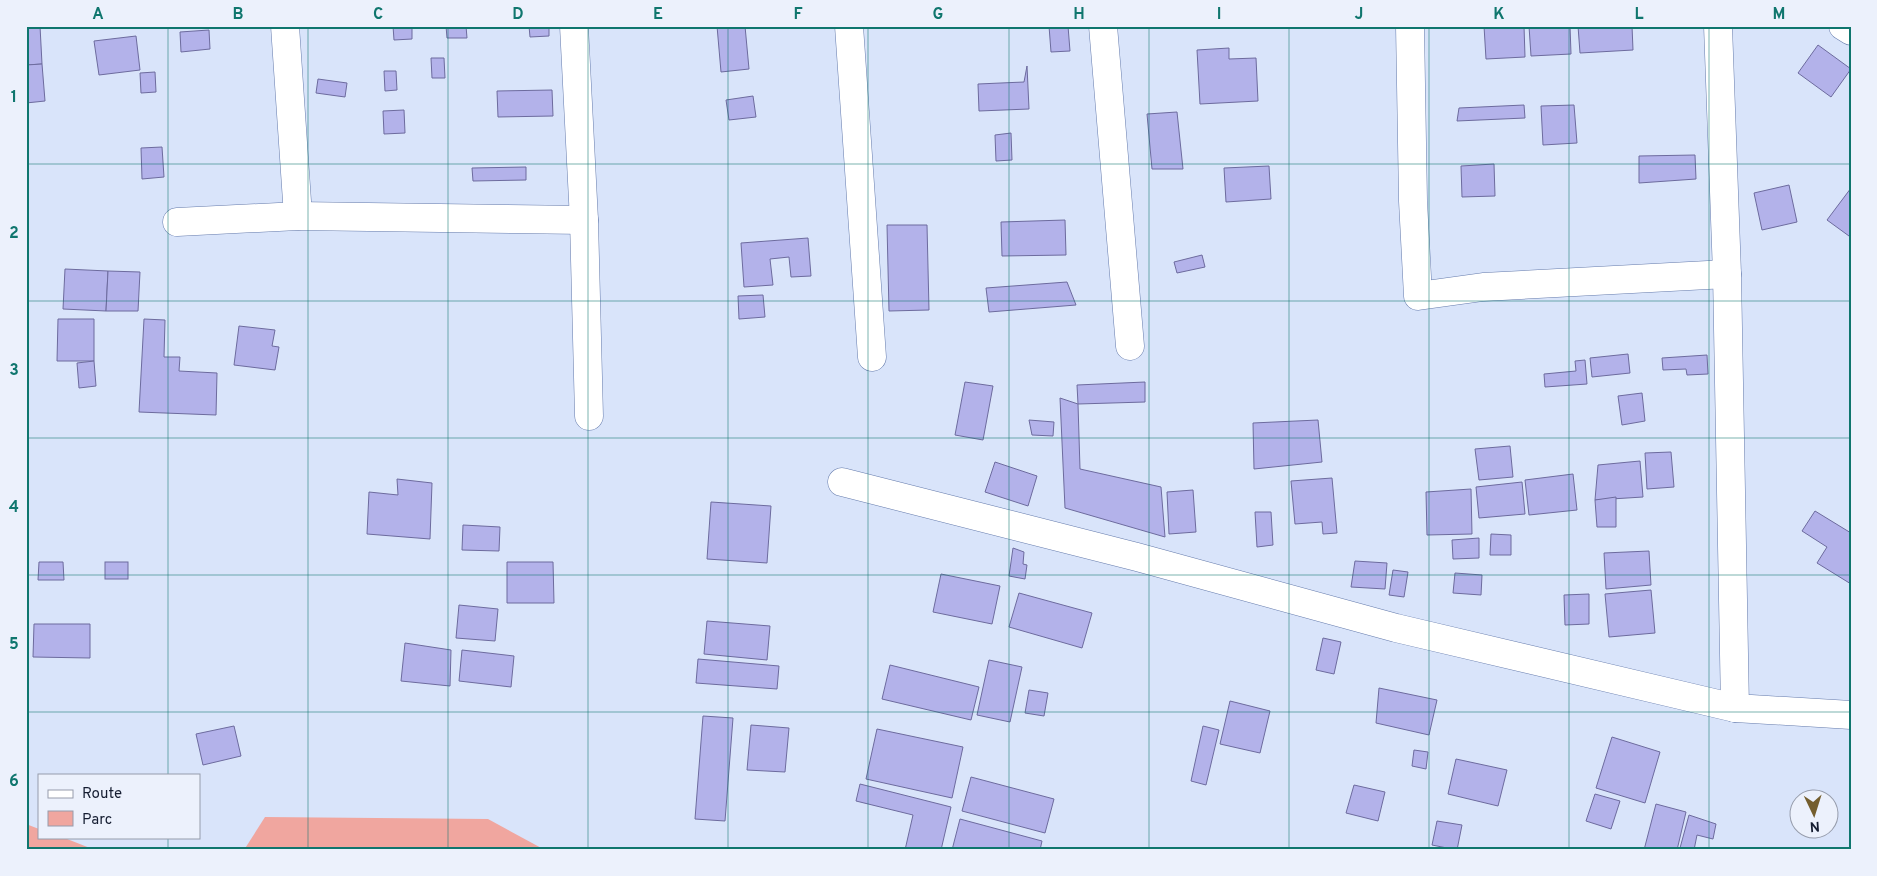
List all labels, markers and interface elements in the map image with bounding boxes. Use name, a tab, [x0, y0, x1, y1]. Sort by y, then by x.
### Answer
text: A	[92, 5, 104, 25]
text: B	[232, 5, 244, 25]
text: C	[373, 5, 383, 25]
text: D	[512, 5, 524, 25]
text: E	[653, 5, 663, 25]
text: F	[793, 5, 803, 25]
text: G	[933, 5, 943, 25]
text: H	[1073, 5, 1085, 25]
text: I	[1217, 5, 1221, 25]
text: J	[1355, 5, 1363, 25]
text: K	[1493, 5, 1505, 25]
text: L	[1634, 5, 1644, 25]
text: M	[1773, 5, 1785, 25]
text: 1	[11, 88, 17, 108]
text: 2	[9, 224, 19, 244]
text: 3	[9, 361, 19, 381]
text: 4	[9, 498, 19, 518]
text: 5	[9, 635, 19, 655]
text: 6	[9, 772, 19, 792]
legend	[38, 774, 200, 838]
text: Route	[82, 785, 122, 804]
north arrow	[1790, 788, 1840, 838]
text: Parc	[82, 811, 112, 830]
text: N	[1809, 817, 1820, 834]

